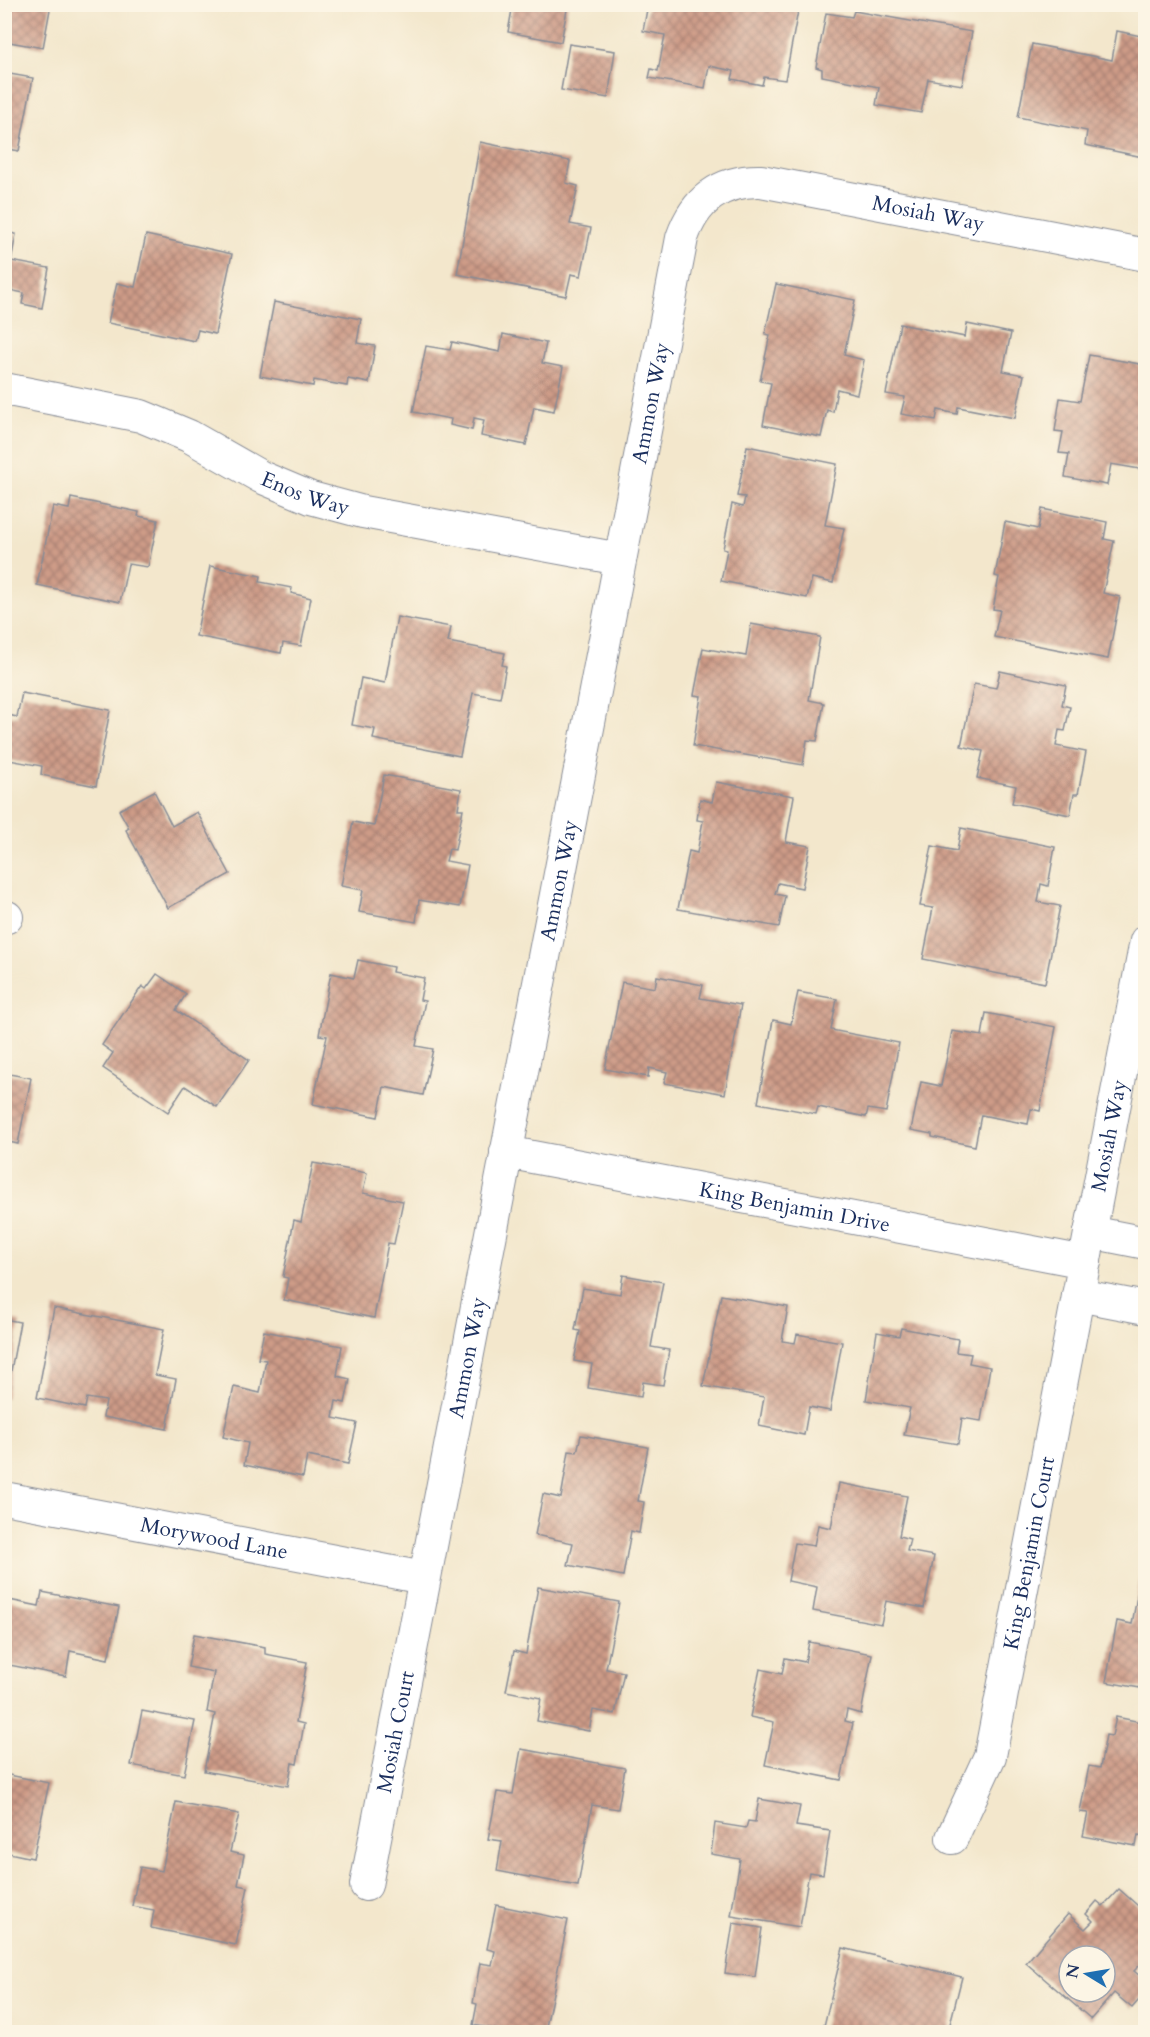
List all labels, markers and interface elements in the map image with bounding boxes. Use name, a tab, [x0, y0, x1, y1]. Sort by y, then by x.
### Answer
street label: Mosiah Way	[870, 188, 987, 238]
street label: Ammon Way	[625, 340, 676, 466]
street label: Enos Way	[257, 464, 353, 522]
street label: Ammon Way	[533, 817, 585, 943]
street label: Mosiah Way	[1084, 1077, 1134, 1194]
street label: King Benjamin Drive	[697, 1175, 893, 1239]
street label: Ammon Way	[441, 1295, 493, 1421]
street label: King Benjamin Court	[996, 1454, 1062, 1652]
street label: Morywood Lane	[138, 1510, 290, 1566]
street label: Mosiah Court	[370, 1668, 421, 1795]
north arrow	[1057, 1944, 1117, 2004]
text: N	[1061, 1962, 1085, 1980]

